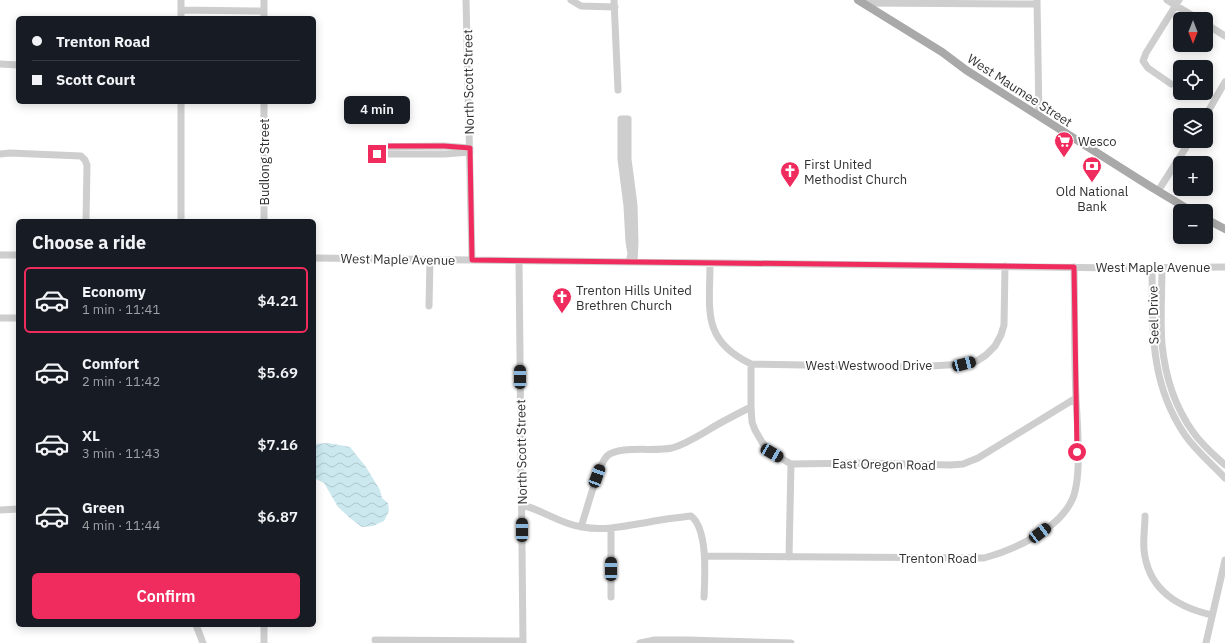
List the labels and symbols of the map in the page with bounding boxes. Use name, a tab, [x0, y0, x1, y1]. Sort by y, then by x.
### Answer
north arrow	[1173, 12, 1213, 52]
street label: North Scott Street	[459, 29, 478, 135]
street label: West Maumee Street	[964, 50, 1075, 131]
callout: 4 min	[344, 96, 410, 124]
street label: Budlong Street	[256, 118, 273, 206]
supermarket icon: Wesco	[1053, 130, 1075, 158]
place label: Wesco	[1078, 133, 1117, 150]
route end	[368, 145, 386, 163]
bank icon: Old National Bank	[1081, 155, 1103, 183]
place label: First United Methodist Church	[804, 156, 907, 188]
church icon: First United Methodist Church	[779, 160, 801, 188]
place label: Old National Bank	[1056, 183, 1129, 215]
street label: West Maple Avenue	[341, 250, 455, 269]
street label: West Maple Avenue	[1096, 259, 1210, 276]
place label: Trenton Hills United Brethren Church	[576, 282, 692, 314]
church icon: Trenton Hills United Brethren Church	[551, 286, 573, 314]
street label: Seel Drive	[1144, 286, 1163, 344]
car	[951, 355, 977, 373]
street label: West Westwood Drive	[806, 357, 932, 374]
car	[514, 365, 526, 389]
street label: North Scott Street	[512, 399, 531, 505]
car	[759, 442, 785, 464]
route start	[1068, 443, 1086, 461]
street label: East Oregon Road	[832, 455, 936, 474]
car	[587, 463, 607, 489]
car	[516, 518, 528, 542]
car	[1027, 521, 1053, 545]
street label: Trenton Road	[899, 550, 977, 567]
car	[605, 557, 617, 581]

